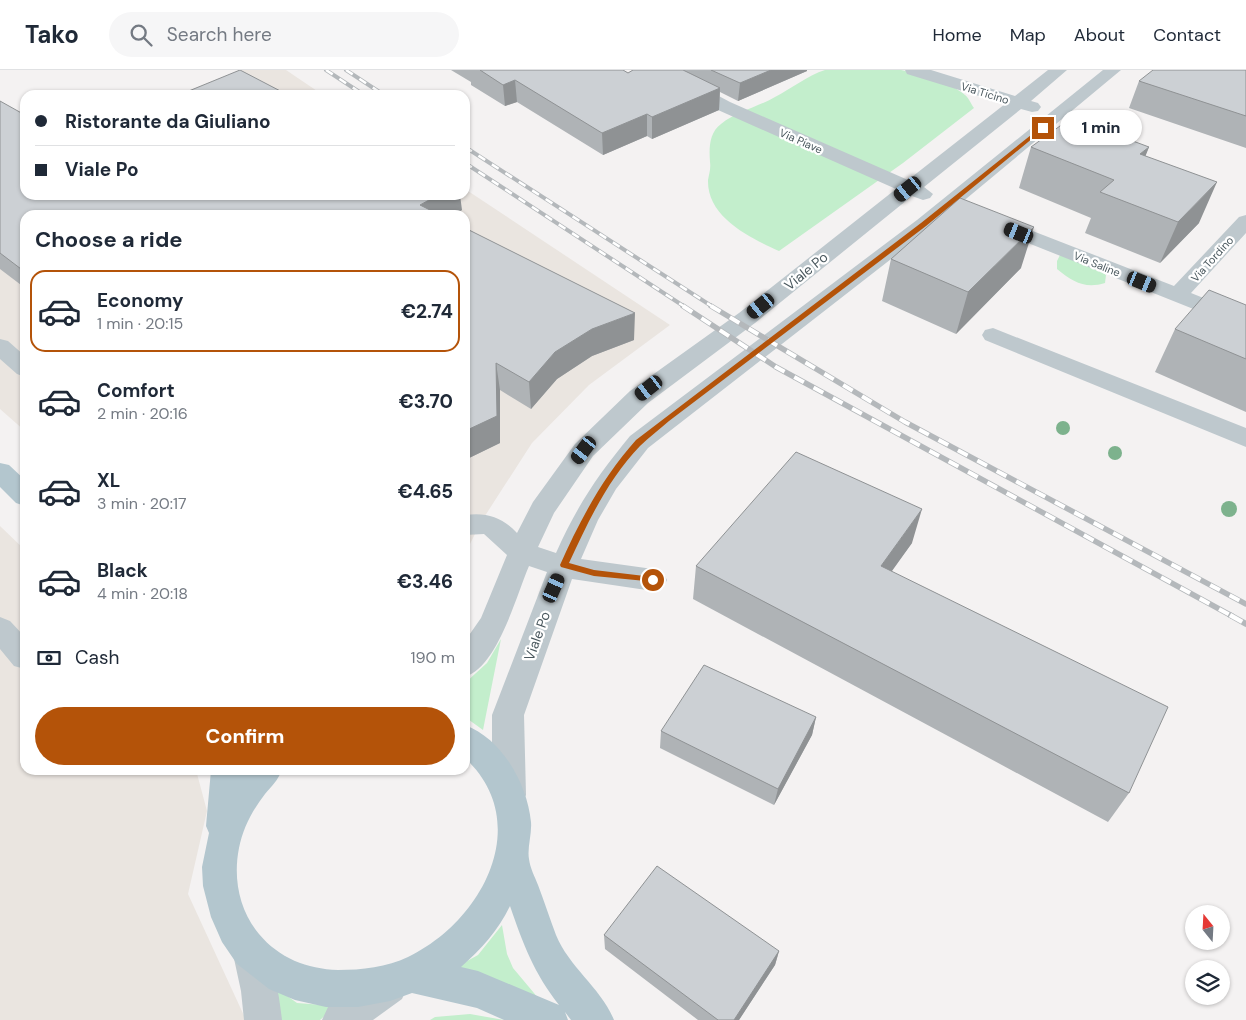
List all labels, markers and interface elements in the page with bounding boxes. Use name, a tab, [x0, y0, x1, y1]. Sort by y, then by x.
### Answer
search box	[109, 12, 459, 57]
text: Tako	[25, 19, 79, 50]
icon: search	[127, 21, 155, 49]
text: Search here	[167, 22, 272, 47]
text: Home	[932, 23, 982, 47]
text: Map	[1010, 23, 1046, 47]
text: About	[1074, 23, 1125, 47]
text: Contact	[1153, 23, 1221, 47]
street label: Via Ticino	[959, 79, 1011, 107]
text: Ristorante da Giuliano	[65, 109, 271, 134]
callout: 1 min	[1060, 110, 1143, 146]
route end	[1032, 117, 1054, 139]
text: 1 min	[1081, 117, 1121, 138]
street label: Via Piave	[777, 125, 825, 157]
text: Viale Po	[65, 157, 139, 182]
car	[891, 174, 924, 204]
car	[1002, 220, 1035, 246]
text: Choose a ride	[35, 225, 183, 254]
street label: Via Tordino	[1188, 233, 1236, 285]
street label: Viale Po	[780, 248, 832, 294]
street label: Via Saline	[1072, 248, 1122, 280]
car	[1125, 269, 1158, 295]
text: Economy	[97, 288, 184, 313]
icon: car	[37, 289, 82, 334]
car	[744, 291, 777, 321]
text: €2.74	[401, 299, 453, 324]
text: 1 min · 20:15	[97, 313, 183, 334]
car	[632, 373, 665, 403]
text: Comfort	[97, 378, 175, 403]
icon: car	[37, 379, 82, 424]
text: €3.70	[399, 389, 453, 414]
text: 2 min · 20:16	[97, 403, 188, 424]
car	[568, 434, 599, 466]
text: XL	[97, 468, 120, 493]
icon: car	[37, 469, 82, 514]
text: €4.65	[398, 479, 453, 504]
text: 3 min · 20:17	[97, 493, 186, 514]
text: Black	[97, 558, 148, 583]
icon: car	[37, 559, 82, 604]
text: €3.46	[397, 569, 453, 594]
route start	[642, 569, 664, 591]
car	[541, 571, 566, 605]
text: 4 min · 20:18	[97, 583, 188, 604]
street label: Viale Po	[520, 609, 554, 663]
icon: cash	[35, 644, 63, 672]
text: Cash	[75, 645, 119, 670]
text: 190 m	[411, 647, 455, 668]
button: Confirm	[35, 707, 455, 765]
north arrow	[1185, 905, 1230, 950]
map controls	[1185, 905, 1230, 1005]
button: layers	[1185, 960, 1230, 1005]

